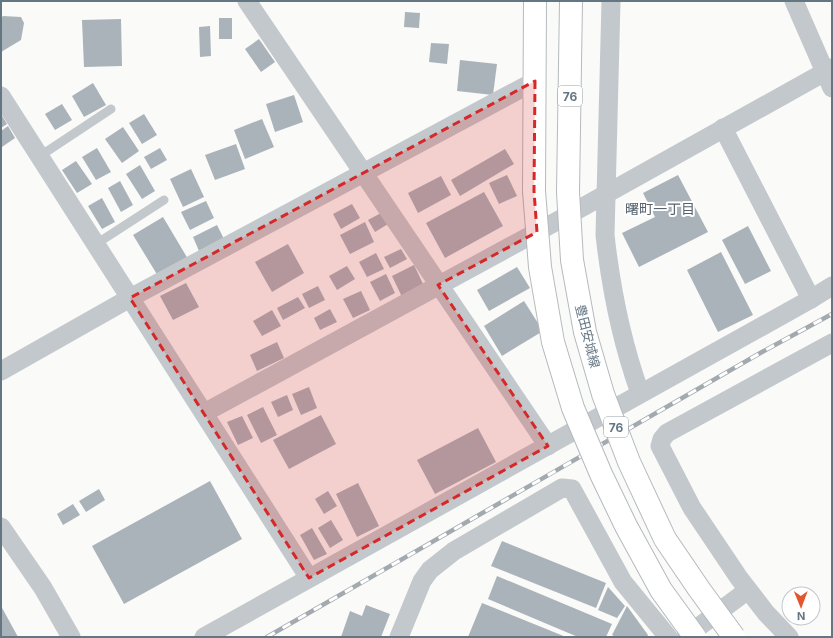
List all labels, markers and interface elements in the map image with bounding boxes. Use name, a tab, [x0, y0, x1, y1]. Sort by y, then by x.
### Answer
road number: 76	[558, 86, 582, 106]
district label: 曙町一丁目	[625, 200, 695, 217]
street label: 豊田安城線	[572, 303, 604, 369]
road number: 76	[604, 417, 628, 437]
north arrow	[781, 586, 821, 626]
text: N	[797, 609, 805, 623]

